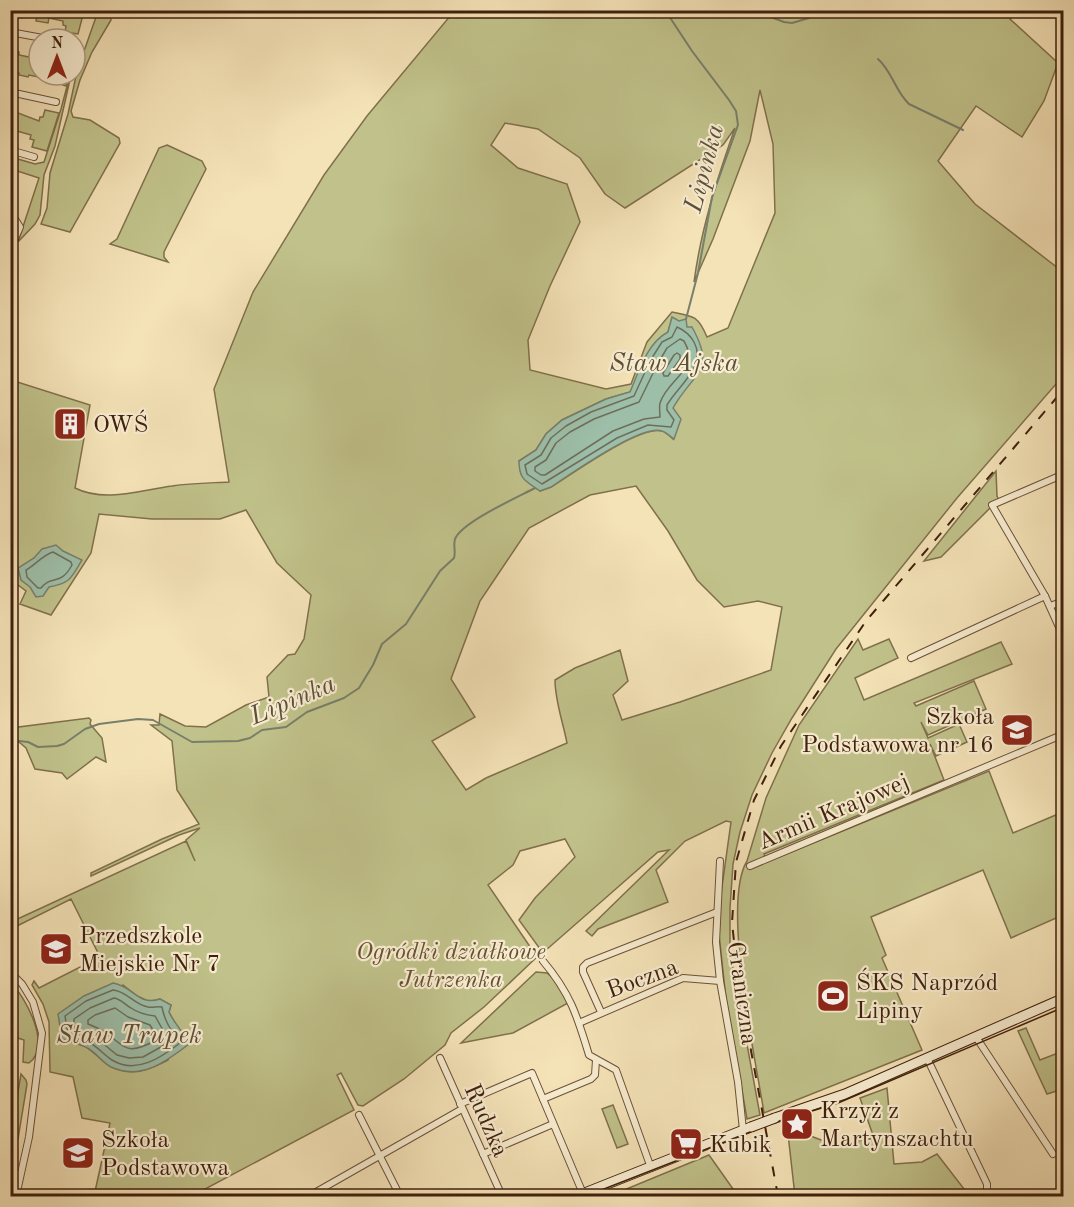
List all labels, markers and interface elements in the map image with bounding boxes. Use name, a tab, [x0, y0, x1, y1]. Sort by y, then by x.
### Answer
north arrow	[27, 27, 87, 87]
text: N	[51, 36, 64, 52]
water label: Lipinka	[680, 121, 729, 217]
water label: Staw Ajska	[609, 351, 739, 377]
building icon: OWŚ	[52, 406, 88, 442]
place label: OWŚ	[93, 409, 148, 438]
water label: Lipinka	[245, 671, 340, 731]
place label: Szkoła Podstawowa nr 16	[802, 706, 994, 758]
school or university icon: Szkoła Podstawowa nr 16	[999, 712, 1035, 748]
street label: Armii Krajowej	[754, 770, 913, 856]
place label: Przedszkole Miejskie Nr 7	[79, 925, 220, 977]
school or university icon: Przedszkole Miejskie Nr 7	[38, 931, 74, 967]
street label: Graniczna	[722, 940, 760, 1047]
park label: Ogródki działkowe Jutrzenka	[356, 941, 546, 993]
street label: Boczna	[604, 956, 682, 1004]
place label: ŚKS Naprzód Lipiny	[856, 967, 998, 1024]
sports icon: ŚKS Naprzód Lipiny	[815, 978, 851, 1014]
water label: Staw Trupek	[56, 1023, 202, 1049]
street label: Rudzka	[458, 1081, 512, 1161]
place label: Krzyż z Martynszachtu	[820, 1100, 974, 1152]
place icon: Krzyż z Martynszachtu	[779, 1106, 815, 1142]
supermarket icon: Kubik	[668, 1126, 704, 1162]
place label: Szkoła Podstawowa	[101, 1129, 229, 1181]
place label: Kubik	[709, 1134, 771, 1158]
school or university icon: Szkoła Podstawowa	[60, 1135, 96, 1171]

